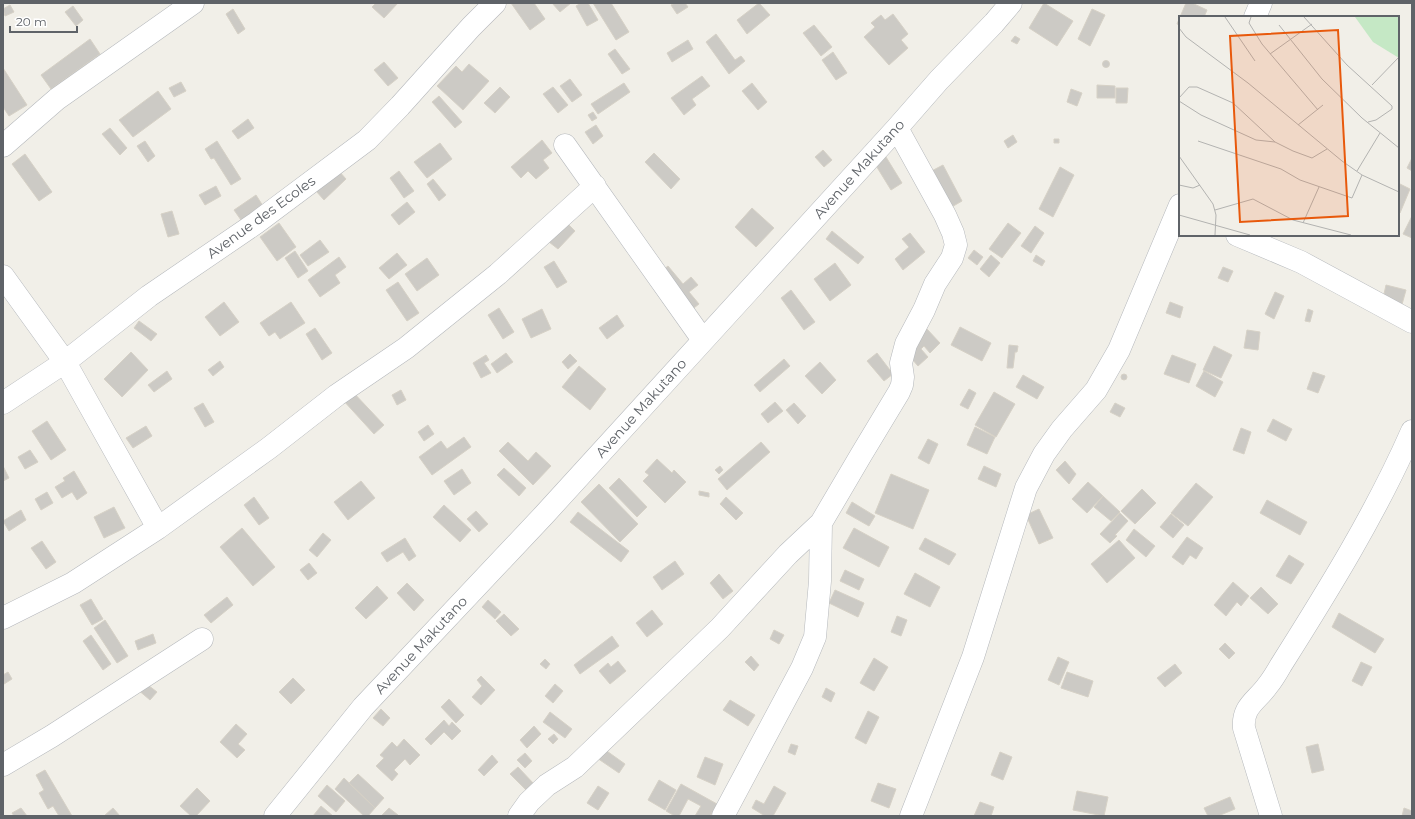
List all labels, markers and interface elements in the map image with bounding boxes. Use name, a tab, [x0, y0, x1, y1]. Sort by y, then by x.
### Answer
scale bar	[10, 8, 77, 34]
text: 20 m	[16, 14, 47, 29]
inset map	[1179, 16, 1399, 236]
street label: Avenue Makutano	[810, 115, 909, 222]
street label: Avenue des Ecoles	[203, 171, 319, 262]
street label: Avenue Makutano	[592, 354, 691, 461]
street label: Avenue Makutano	[371, 592, 471, 698]

